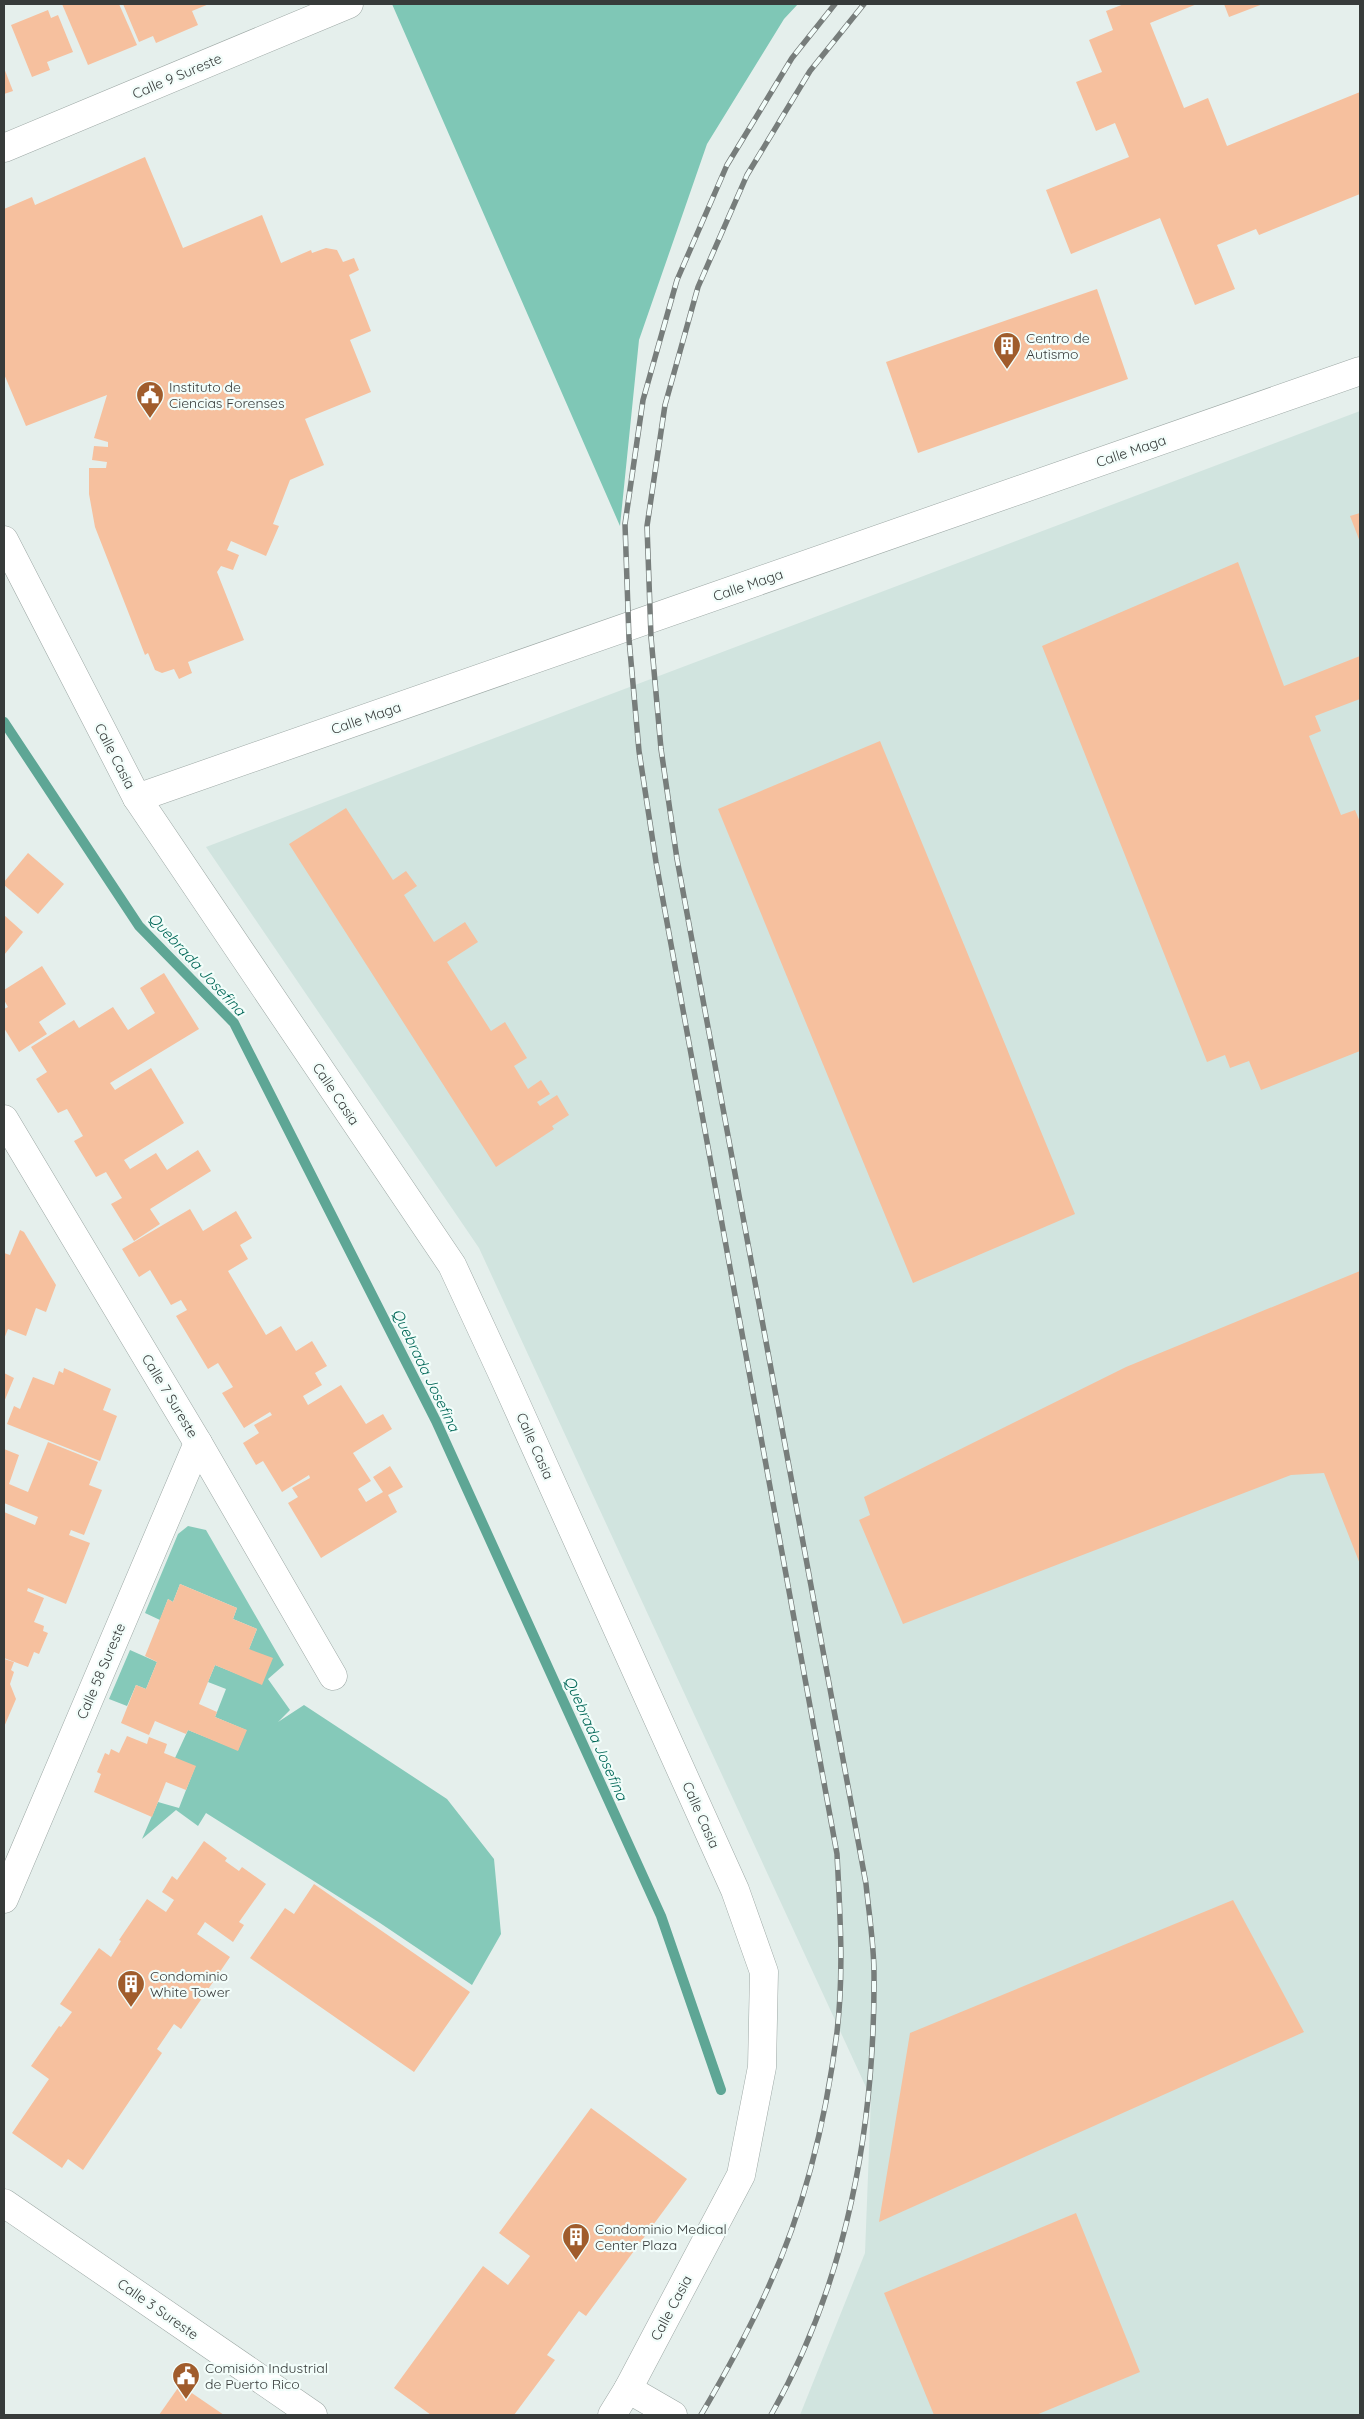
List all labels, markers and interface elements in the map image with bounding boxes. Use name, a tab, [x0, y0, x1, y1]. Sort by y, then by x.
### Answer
street label: Calle 9 Sureste	[130, 49, 224, 103]
place label: Centro de Autismo	[1026, 329, 1090, 363]
building icon: Centro de Autismo	[992, 331, 1022, 370]
place label: Instituto de Ciencias Forenses	[169, 378, 285, 412]
public building icon: Instituto de Ciencias Forenses	[135, 380, 165, 419]
street label: Calle Maga	[1094, 431, 1168, 471]
street label: Calle Maga	[711, 565, 785, 605]
street label: Calle Maga	[329, 698, 403, 738]
street label: Calle Casia	[91, 720, 139, 792]
water label: Quebrada Josefina	[144, 908, 250, 1020]
street label: Calle Casia	[309, 1059, 363, 1129]
water label: Quebrada Josefina	[388, 1306, 464, 1435]
street label: Calle 7 Sureste	[138, 1351, 202, 1441]
street label: Calle Casia	[512, 1410, 558, 1482]
street label: Calle 58 Sureste	[73, 1620, 129, 1722]
water label: Quebrada Josefina	[560, 1673, 632, 1804]
street label: Calle Casia	[678, 1779, 724, 1851]
place label: Condominio White Tower	[150, 1967, 231, 2001]
building icon: Condominio White Tower	[116, 1969, 146, 2008]
place label: Condominio Medical Center Plaza	[595, 2220, 727, 2254]
building icon: Condominio Medical Center Plaza	[561, 2222, 591, 2261]
street label: Calle Casia	[646, 2272, 696, 2344]
street label: Calle 3 Sureste	[114, 2274, 202, 2344]
place label: Comisión Industrial de Puerto Rico	[205, 2359, 328, 2393]
public building icon: Comisión Industrial de Puerto Rico	[171, 2361, 201, 2400]

